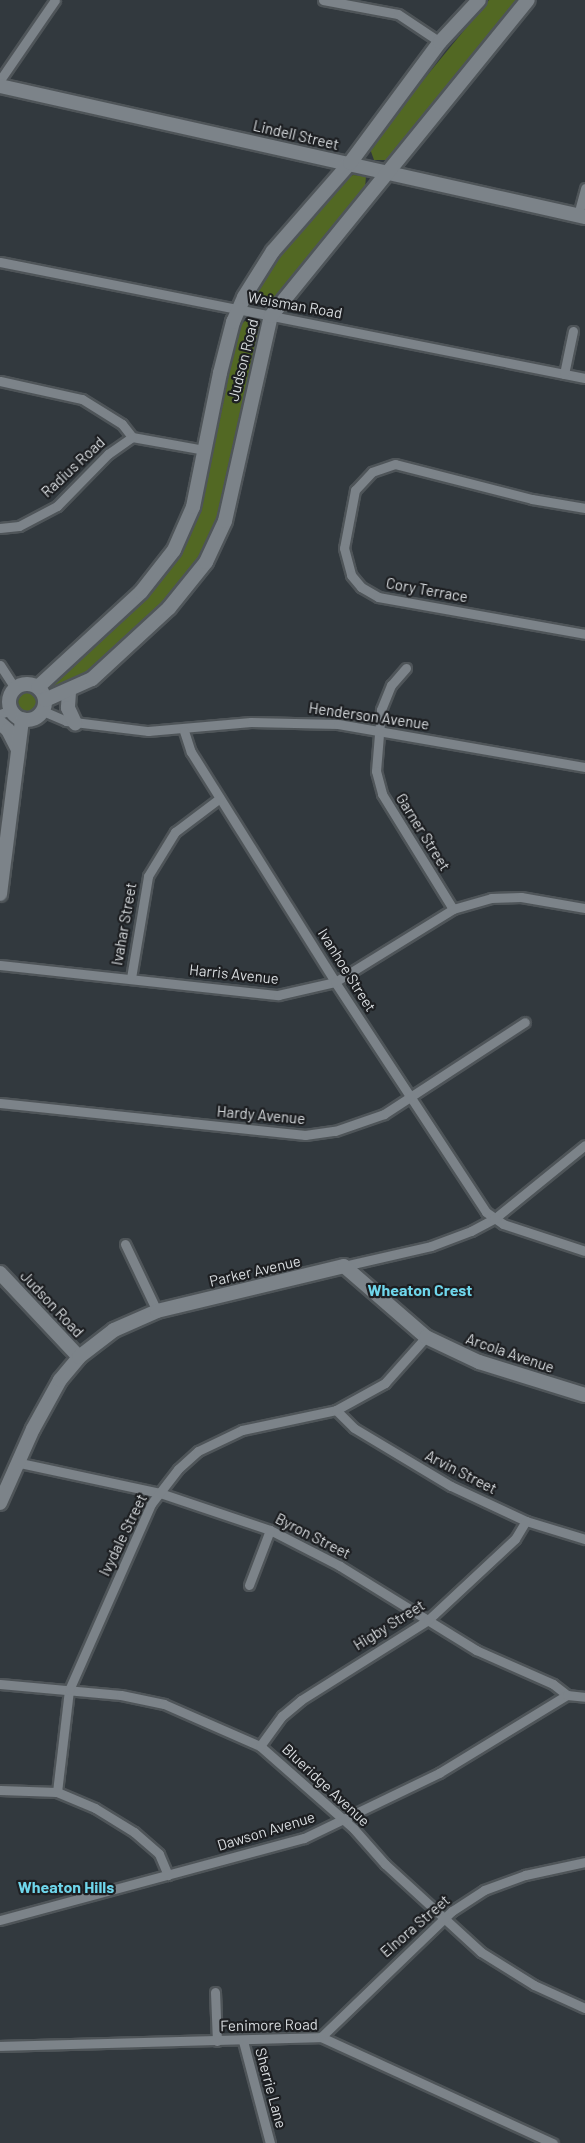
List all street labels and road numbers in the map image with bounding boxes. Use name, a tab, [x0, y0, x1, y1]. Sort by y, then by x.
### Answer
street label: Lindell Street	[251, 116, 341, 154]
street label: Weisman Road	[246, 288, 344, 322]
street label: Judson Road	[224, 317, 262, 403]
street label: Radius Road	[38, 433, 108, 501]
street label: Cory Terrace	[385, 574, 469, 606]
street label: Henderson Avenue	[308, 699, 430, 733]
street label: Garner Street	[392, 790, 454, 874]
street label: Ivahar Street	[108, 881, 140, 967]
street label: Ivanhoe Street	[314, 925, 380, 1015]
street label: Harris Avenue	[188, 960, 280, 988]
street label: Hardy Avenue	[216, 1102, 306, 1128]
street label: Parker Avenue	[208, 1252, 302, 1290]
street label: Judson Road	[17, 1267, 87, 1341]
street label: Arcola Avenue	[463, 1329, 557, 1377]
street label: Arvin Street	[422, 1446, 500, 1498]
street label: Ivydale Street	[95, 1491, 151, 1579]
street label: Byron Street	[272, 1509, 354, 1563]
street label: Higby Street	[350, 1596, 428, 1654]
street label: Blueridge Avenue	[279, 1740, 373, 1830]
street label: Dawson Avenue	[215, 1808, 317, 1854]
street label: Elnora Street	[377, 1891, 453, 1961]
street label: Fenimore Road	[220, 2015, 318, 2035]
street label: Sherrie Lane	[252, 2046, 290, 2130]

